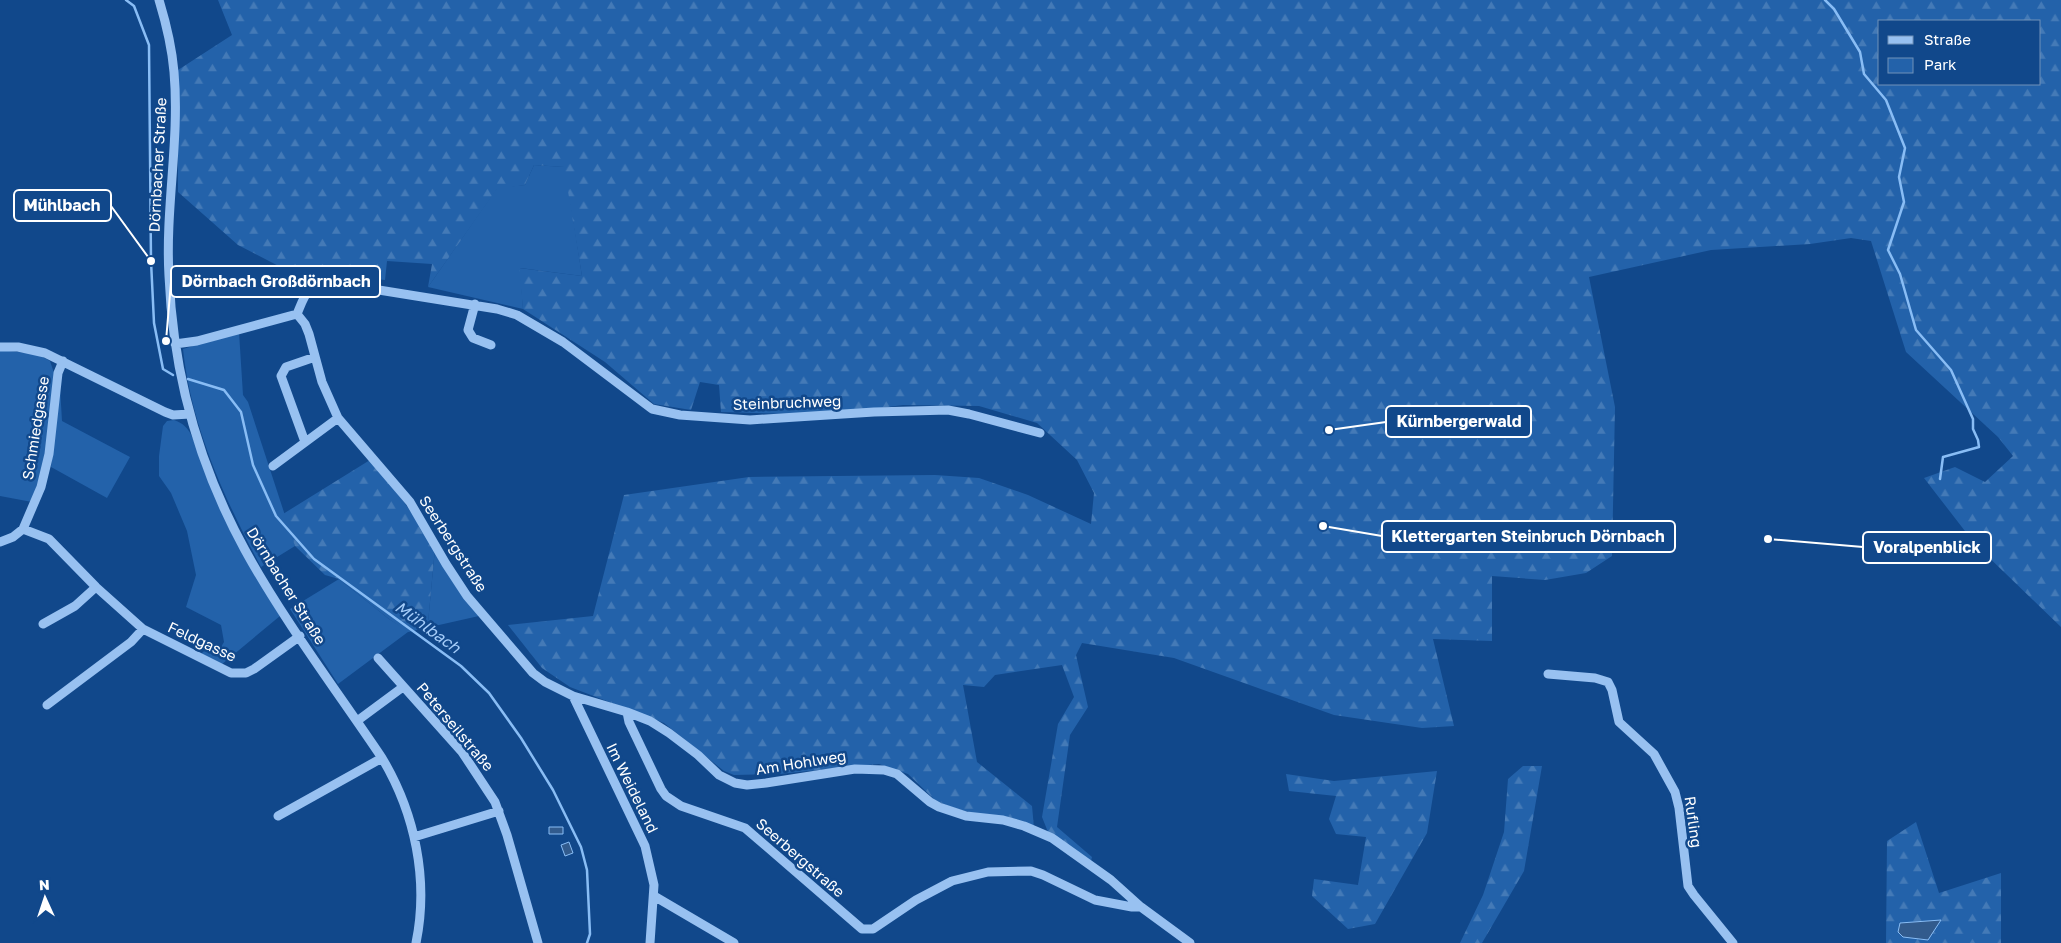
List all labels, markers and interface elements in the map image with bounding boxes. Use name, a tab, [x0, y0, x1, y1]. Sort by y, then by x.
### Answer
legend	[1878, 20, 2041, 85]
text: Straße	[1924, 30, 1971, 48]
text: Park	[1924, 55, 1957, 73]
street label: Dörnbacher Straße	[144, 97, 170, 233]
callout: Mühlbach	[14, 190, 111, 221]
text: Mühlbach	[24, 195, 100, 215]
callout: Dörnbach Großdörnbach	[171, 266, 380, 297]
text: Dörnbach Großdörnbach	[181, 271, 371, 291]
street label: Schmiedgasse	[18, 375, 52, 481]
street label: Steinbruchweg	[732, 391, 842, 413]
callout: Kürnbergerwald	[1386, 406, 1531, 437]
text: Kürnbergerwald	[1396, 411, 1522, 431]
street label: Seerbergstraße	[416, 492, 492, 595]
callout: Klettergarten Steinbruch Dörnbach	[1382, 521, 1675, 552]
street label: Dörnbacher Straße	[243, 524, 330, 648]
text: Klettergarten Steinbruch Dörnbach	[1391, 526, 1665, 546]
callout: Voralpenblick	[1863, 532, 1991, 563]
text: Voralpenblick	[1873, 537, 1982, 557]
water label: Mühlbach	[391, 597, 465, 658]
street label: Feldgasse	[165, 617, 240, 665]
street label: Peterseilstraße	[414, 678, 498, 774]
street label: Im Weideland	[603, 740, 662, 836]
street label: Am Hohlweg	[754, 746, 847, 778]
street label: Rufling	[1681, 795, 1707, 849]
street label: Seerbergstraße	[753, 814, 849, 901]
north arrow	[20, 873, 70, 923]
text: N	[39, 876, 50, 893]

